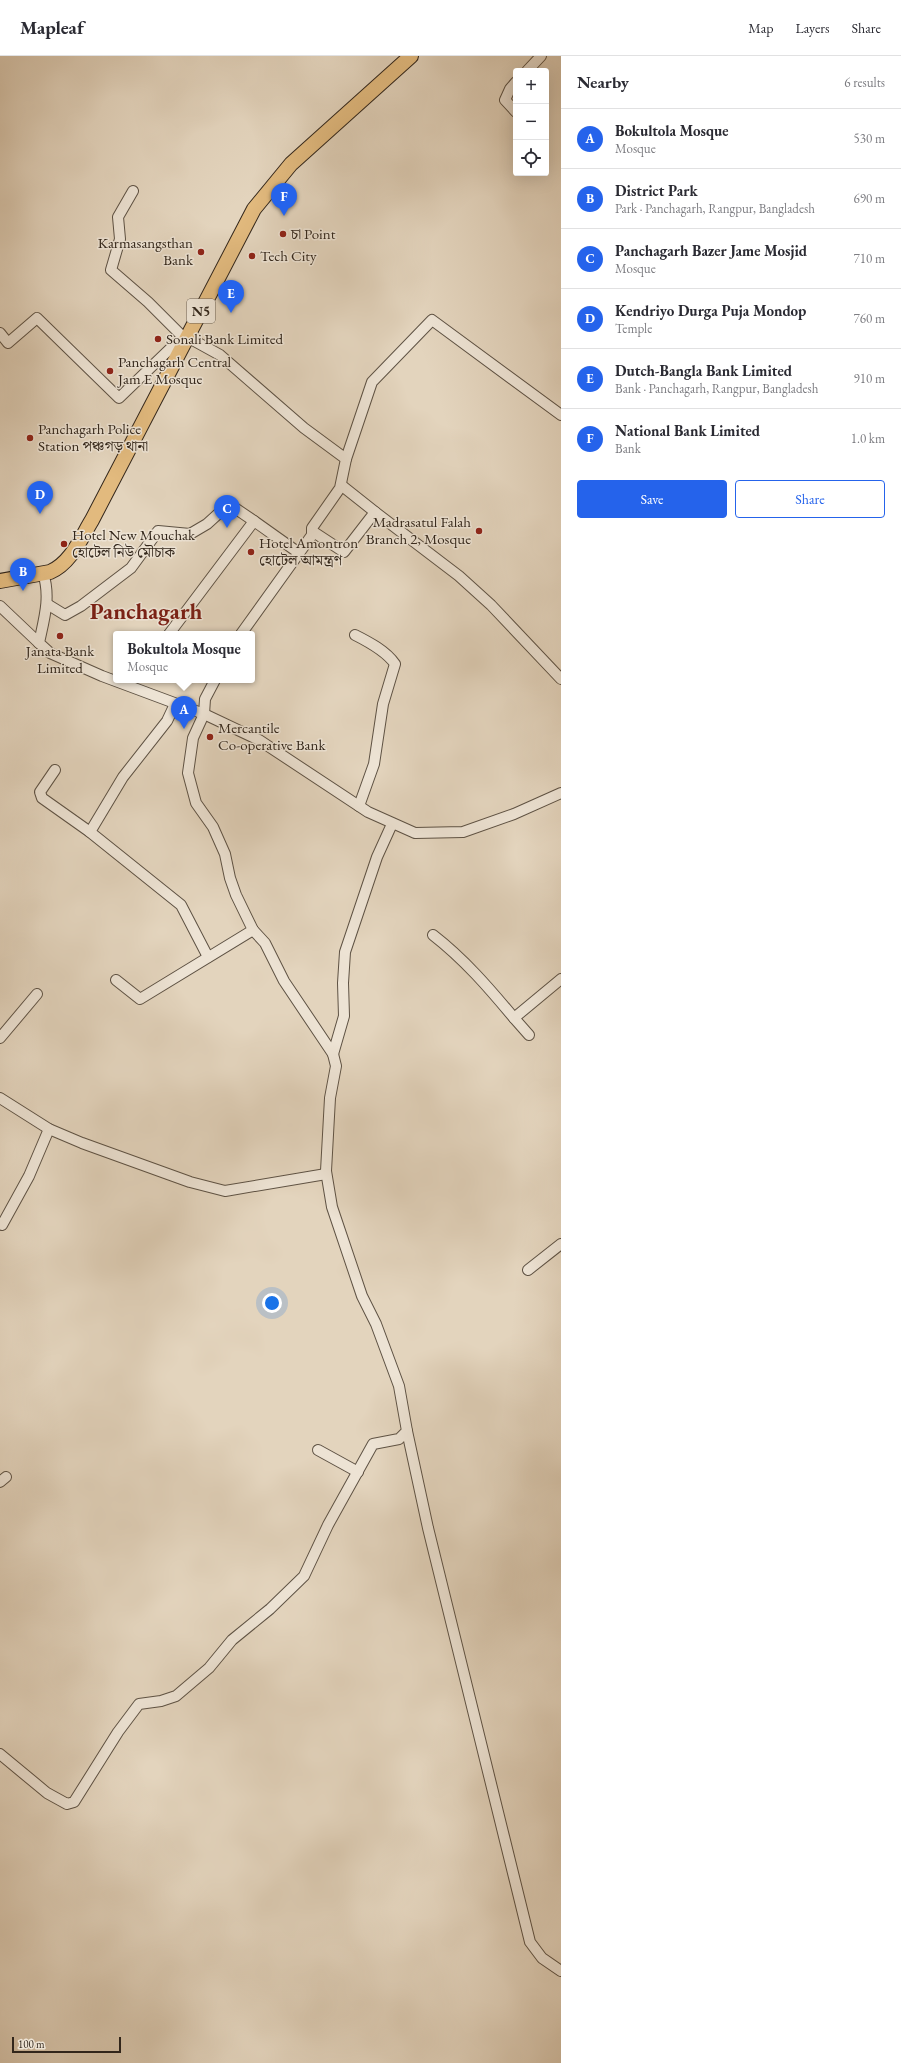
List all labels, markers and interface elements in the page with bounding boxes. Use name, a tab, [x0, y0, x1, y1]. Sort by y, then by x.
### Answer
text: Mapleaf	[20, 15, 84, 40]
text: Map	[748, 19, 773, 37]
text: Layers	[795, 19, 830, 37]
text: Share	[852, 19, 881, 37]
map controls	[513, 68, 549, 176]
button: +	[513, 68, 549, 104]
text: Nearby	[577, 71, 629, 93]
text: 6 results	[844, 74, 885, 91]
button: −	[513, 104, 549, 140]
text: Bokultola Mosque	[615, 121, 729, 140]
text: A	[585, 130, 595, 147]
text: 530 m	[854, 130, 885, 147]
button: locate	[513, 140, 549, 176]
text: Mosque	[615, 140, 656, 157]
text: District Park	[615, 181, 698, 200]
pin: F	[271, 183, 297, 216]
text: B	[586, 190, 594, 207]
text: 690 m	[854, 190, 885, 207]
text: Park · Panchagarh, Rangpur, Bangladesh	[615, 200, 815, 217]
place label: চা Point	[290, 224, 336, 243]
marker: চা Point	[278, 229, 288, 239]
place label: Karmasangsthan Bank	[98, 233, 194, 269]
text: Panchagarh Bazer Jame Mosjid	[615, 241, 807, 260]
place label: Tech City	[260, 246, 317, 265]
marker: Karmasangsthan Bank	[196, 247, 206, 257]
text: C	[585, 250, 595, 267]
text: 710 m	[854, 250, 885, 267]
marker: Tech City	[247, 251, 257, 261]
text: Mosque	[615, 260, 656, 277]
pin: E	[218, 280, 244, 313]
road number: N5	[187, 299, 215, 323]
text: Kendriyo Durga Puja Mondop	[615, 301, 806, 320]
text: D	[585, 310, 595, 327]
text: 760 m	[854, 310, 885, 327]
text: Temple	[615, 320, 652, 337]
place label: Sonali Bank Limited	[166, 329, 284, 348]
marker: Sonali Bank Limited	[153, 334, 163, 344]
place label: Panchagarh Central Jam E Mosque	[116, 352, 232, 388]
text: Dutch-Bangla Bank Limited	[615, 361, 792, 380]
marker: Panchagarh Central Jam E Mosque	[105, 366, 115, 376]
text: E	[586, 370, 594, 387]
text: 910 m	[854, 370, 885, 387]
text: Bank · Panchagarh, Rangpur, Bangladesh	[615, 380, 819, 397]
place label: Panchagarh Police Station পঞ্চগড় থানা	[38, 419, 148, 455]
text: National Bank Limited	[615, 421, 760, 440]
text: F	[586, 430, 594, 447]
text: 1.0 km	[851, 430, 885, 447]
marker: Panchagarh Police Station পঞ্চগড় থানা	[25, 433, 35, 443]
text: Bank	[615, 440, 641, 457]
button: Save	[577, 480, 727, 518]
button: Share	[735, 480, 885, 518]
pin: D	[27, 481, 53, 514]
pin: C	[214, 495, 240, 528]
place label: Madrasatul Falah Branch 2, Mosque	[366, 512, 471, 548]
place label: Hotel New Mouchak হোটেল নিউ মৌচাক	[72, 525, 196, 561]
marker: Madrasatul Falah Branch 2, Mosque	[474, 526, 484, 536]
place label: Hotel Amontron হোটেল আমন্ত্রণ	[259, 533, 358, 569]
marker: Hotel New Mouchak হোটেল নিউ মৌচাক	[59, 539, 69, 549]
marker: Hotel Amontron হোটেল আমন্ত্রণ	[246, 547, 256, 557]
pin: B	[10, 558, 36, 591]
district label: Panchagarh	[90, 596, 202, 626]
marker: Janata Bank Limited	[55, 631, 65, 641]
popup	[113, 631, 255, 683]
text: Bokultola Mosque	[127, 639, 241, 658]
place label: Janata Bank Limited	[24, 641, 95, 677]
text: Mosque	[127, 658, 168, 675]
pin: A	[171, 696, 197, 729]
place label: Mercantile Co-operative Bank	[218, 718, 326, 754]
marker: Mercantile Co-operative Bank	[205, 732, 215, 742]
your location	[262, 1293, 282, 1313]
scale bar	[12, 2035, 121, 2054]
text: 100 m	[18, 2037, 45, 2051]

